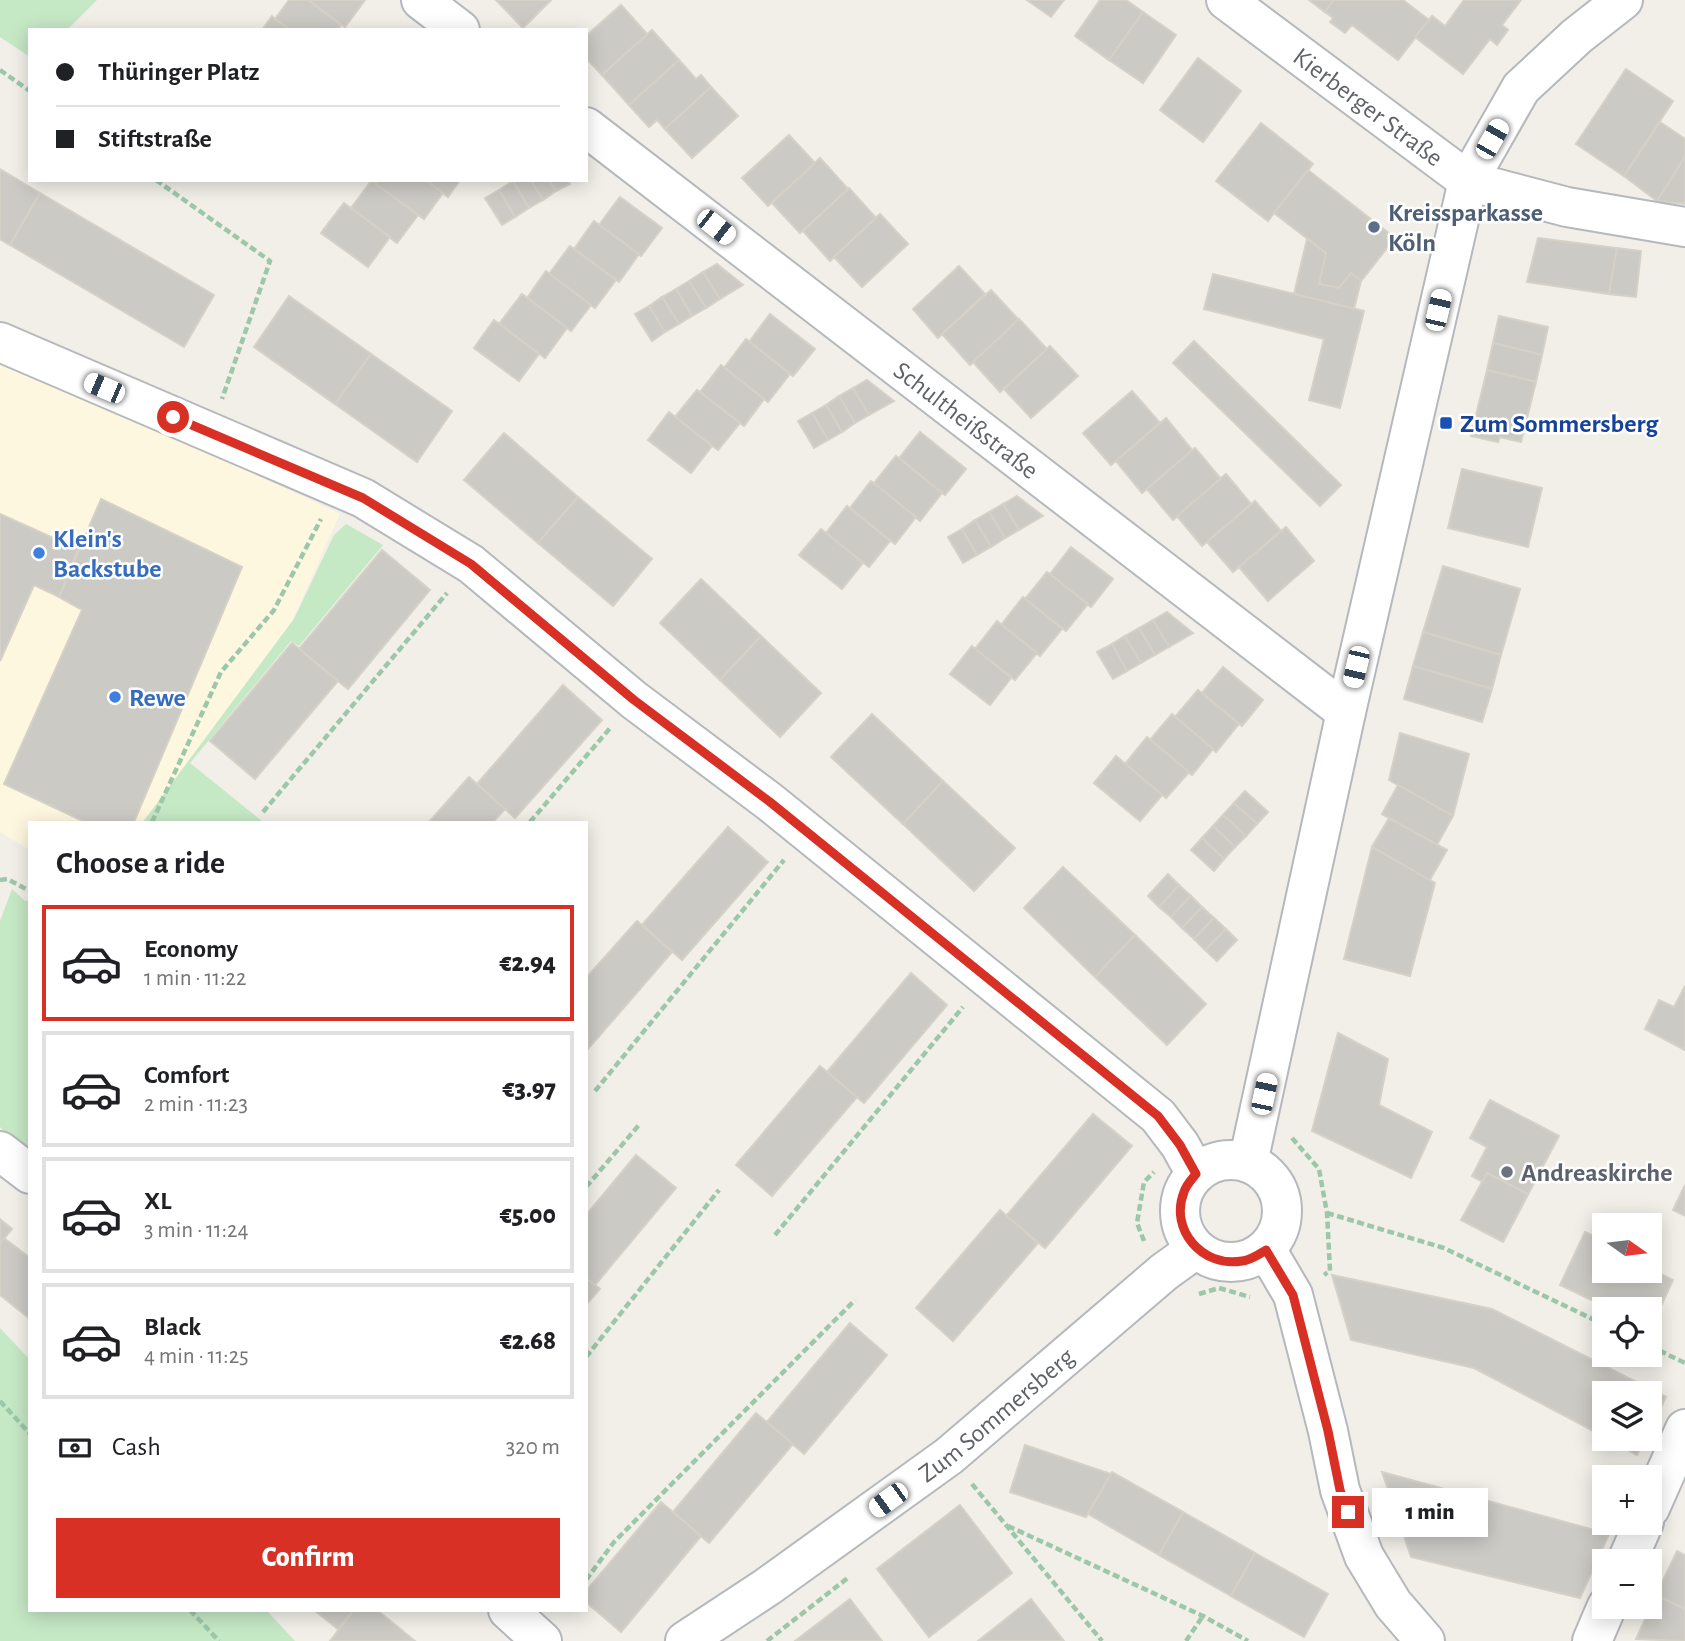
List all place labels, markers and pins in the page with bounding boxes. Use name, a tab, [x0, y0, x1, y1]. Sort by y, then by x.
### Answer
place label: Kreissparkasse Köln	[1388, 200, 1543, 256]
marker: Kreissparkasse Köln	[1366, 219, 1382, 235]
place label: Zum Sommersberg	[1460, 411, 1659, 437]
marker: Zum Sommersberg	[1438, 415, 1454, 431]
place label: Klein's Backstube	[53, 526, 162, 582]
marker: Klein's Backstube	[31, 545, 47, 561]
place label: Rewe	[129, 685, 186, 711]
marker: Rewe	[107, 689, 123, 705]
place label: Andreaskirche	[1521, 1160, 1672, 1186]
marker: Andreaskirche	[1499, 1164, 1515, 1180]

